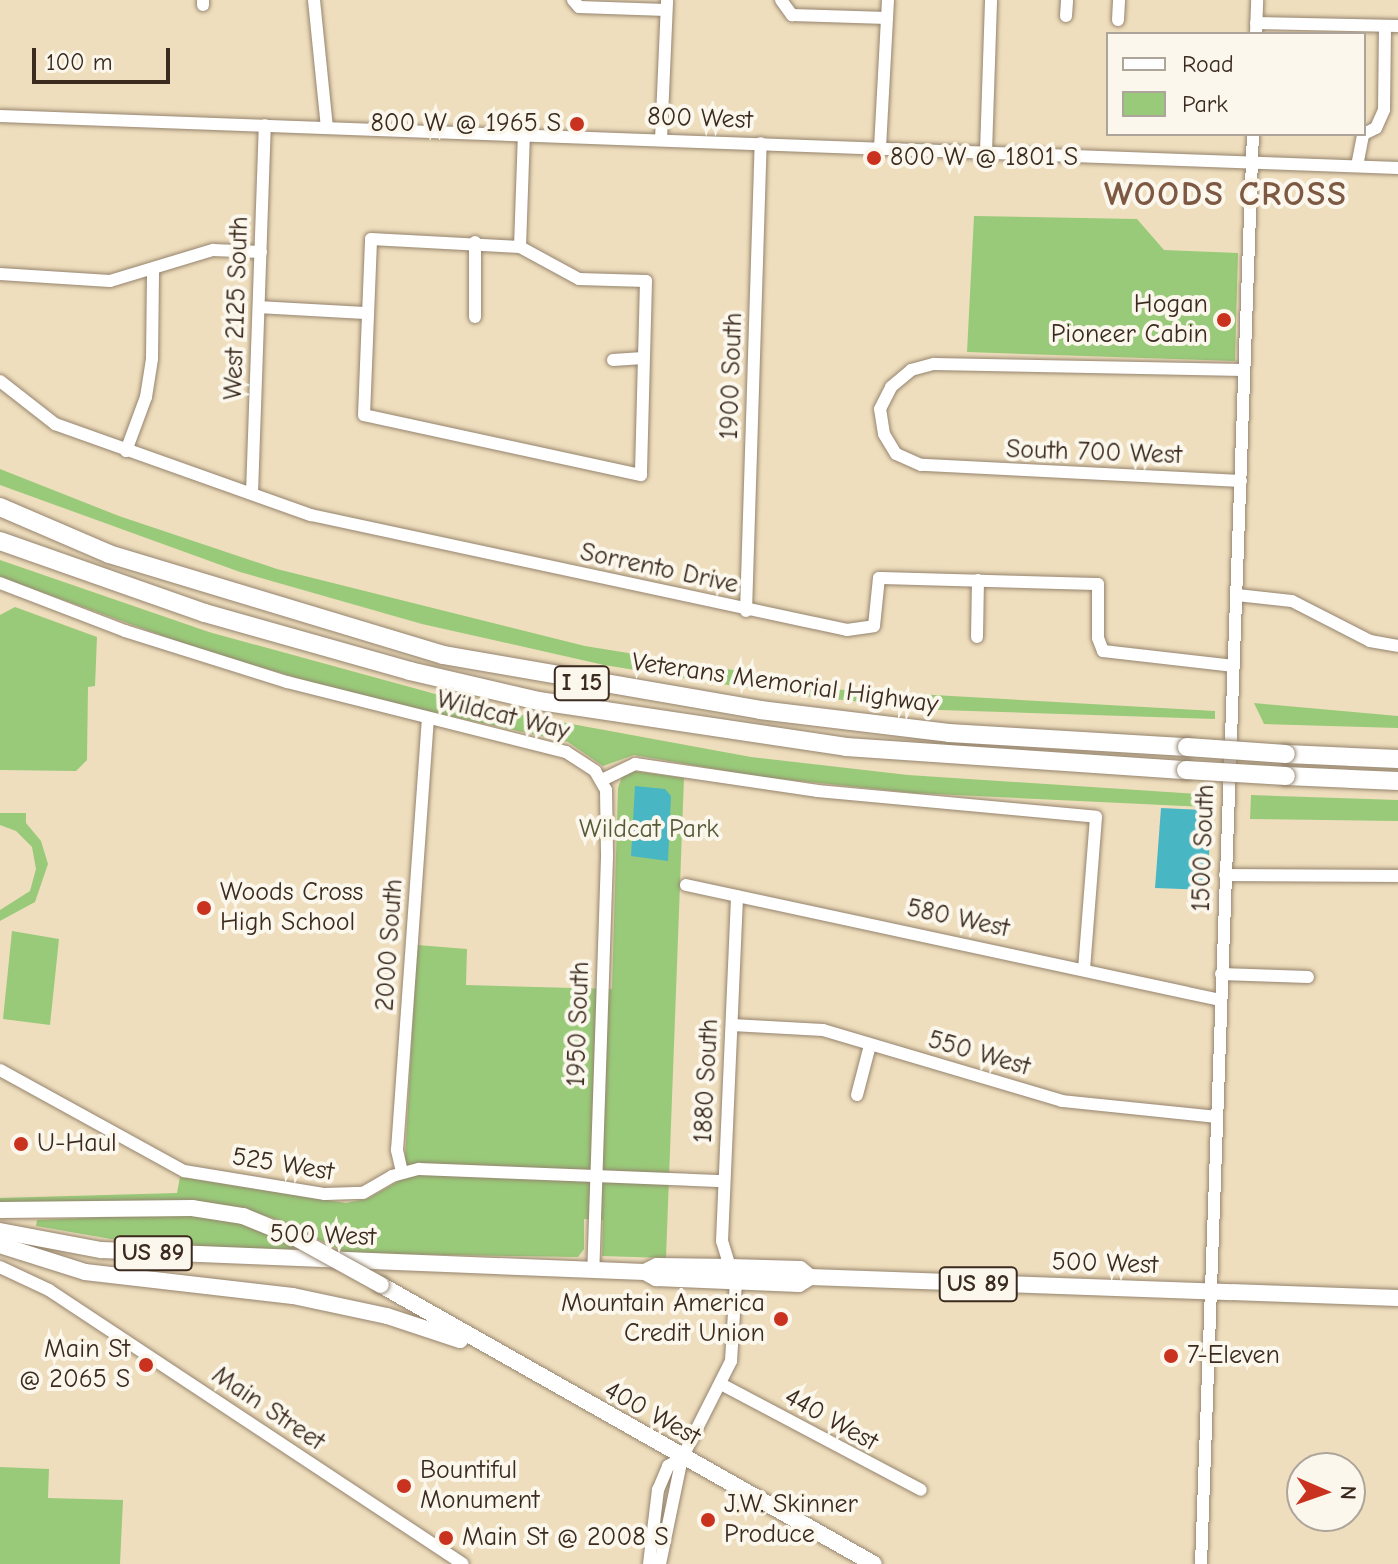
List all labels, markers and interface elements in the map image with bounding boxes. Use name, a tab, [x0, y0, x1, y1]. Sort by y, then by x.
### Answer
scale bar	[36, 32, 174, 82]
legend	[1106, 32, 1366, 136]
text: 100 m	[46, 48, 113, 76]
text: Road	[1182, 50, 1234, 78]
text: Park	[1182, 90, 1228, 118]
street label: 800 West	[647, 102, 753, 136]
place label: 800 W @ 1965 S	[370, 108, 561, 140]
marker: 800 W @ 1965 S	[568, 115, 586, 133]
place label: 800 W @ 1801 S	[890, 142, 1078, 174]
marker: 800 W @ 1801 S	[865, 149, 883, 167]
district label: WOODS CROSS	[1104, 175, 1348, 215]
street label: West 2125 South	[218, 216, 256, 400]
place label: Hogan Pioneer Cabin	[1051, 289, 1208, 350]
marker: Hogan Pioneer Cabin	[1215, 311, 1233, 329]
street label: 1900 South	[714, 312, 750, 440]
street label: South 700 West	[1005, 434, 1183, 472]
street label: Sorrento Drive	[577, 537, 741, 601]
street label: Veterans Memorial Highway	[630, 647, 940, 721]
road number: I 15	[552, 663, 612, 703]
street label: Wildcat Way	[433, 684, 573, 748]
street label: 1500 South	[1186, 784, 1222, 912]
park label: Wildcat Park	[579, 814, 719, 846]
place label: Woods Cross High School	[220, 877, 363, 938]
street label: 2000 South	[370, 878, 410, 1012]
street label: 580 West	[904, 893, 1012, 945]
marker: Woods Cross High School	[195, 899, 213, 917]
street label: 1950 South	[561, 961, 597, 1087]
street label: 1880 South	[688, 1018, 726, 1144]
street label: 550 West	[924, 1025, 1034, 1083]
place label: U-Haul	[37, 1128, 117, 1160]
marker: U-Haul	[12, 1135, 30, 1153]
street label: 525 West	[230, 1142, 336, 1188]
street label: 500 West	[269, 1219, 377, 1253]
road number: US 89	[113, 1233, 193, 1273]
street label: 500 West	[1051, 1247, 1159, 1281]
road number: US 89	[938, 1264, 1018, 1304]
place label: Mountain America Credit Union	[561, 1288, 765, 1350]
marker: Mountain America Credit Union	[772, 1310, 790, 1328]
place label: Main St @ 2065 S	[19, 1334, 130, 1396]
place label: 7-Eleven	[1187, 1340, 1280, 1372]
marker: 7-Eleven	[1162, 1347, 1180, 1365]
marker: Main St @ 2065 S	[137, 1356, 155, 1374]
street label: Main Street	[206, 1360, 330, 1458]
street label: 400 West	[599, 1375, 705, 1453]
street label: 440 West	[779, 1382, 883, 1458]
north arrow	[1286, 1452, 1366, 1532]
place label: Bountiful Monument	[420, 1455, 540, 1516]
marker: Bountiful Monument	[395, 1477, 413, 1495]
text: N	[1335, 1485, 1361, 1500]
place label: J.W. Skinner Produce	[724, 1489, 858, 1550]
marker: J.W. Skinner Produce	[699, 1511, 717, 1529]
place label: Main St @ 2008 S	[462, 1522, 669, 1554]
marker: Main St @ 2008 S	[437, 1529, 455, 1547]

